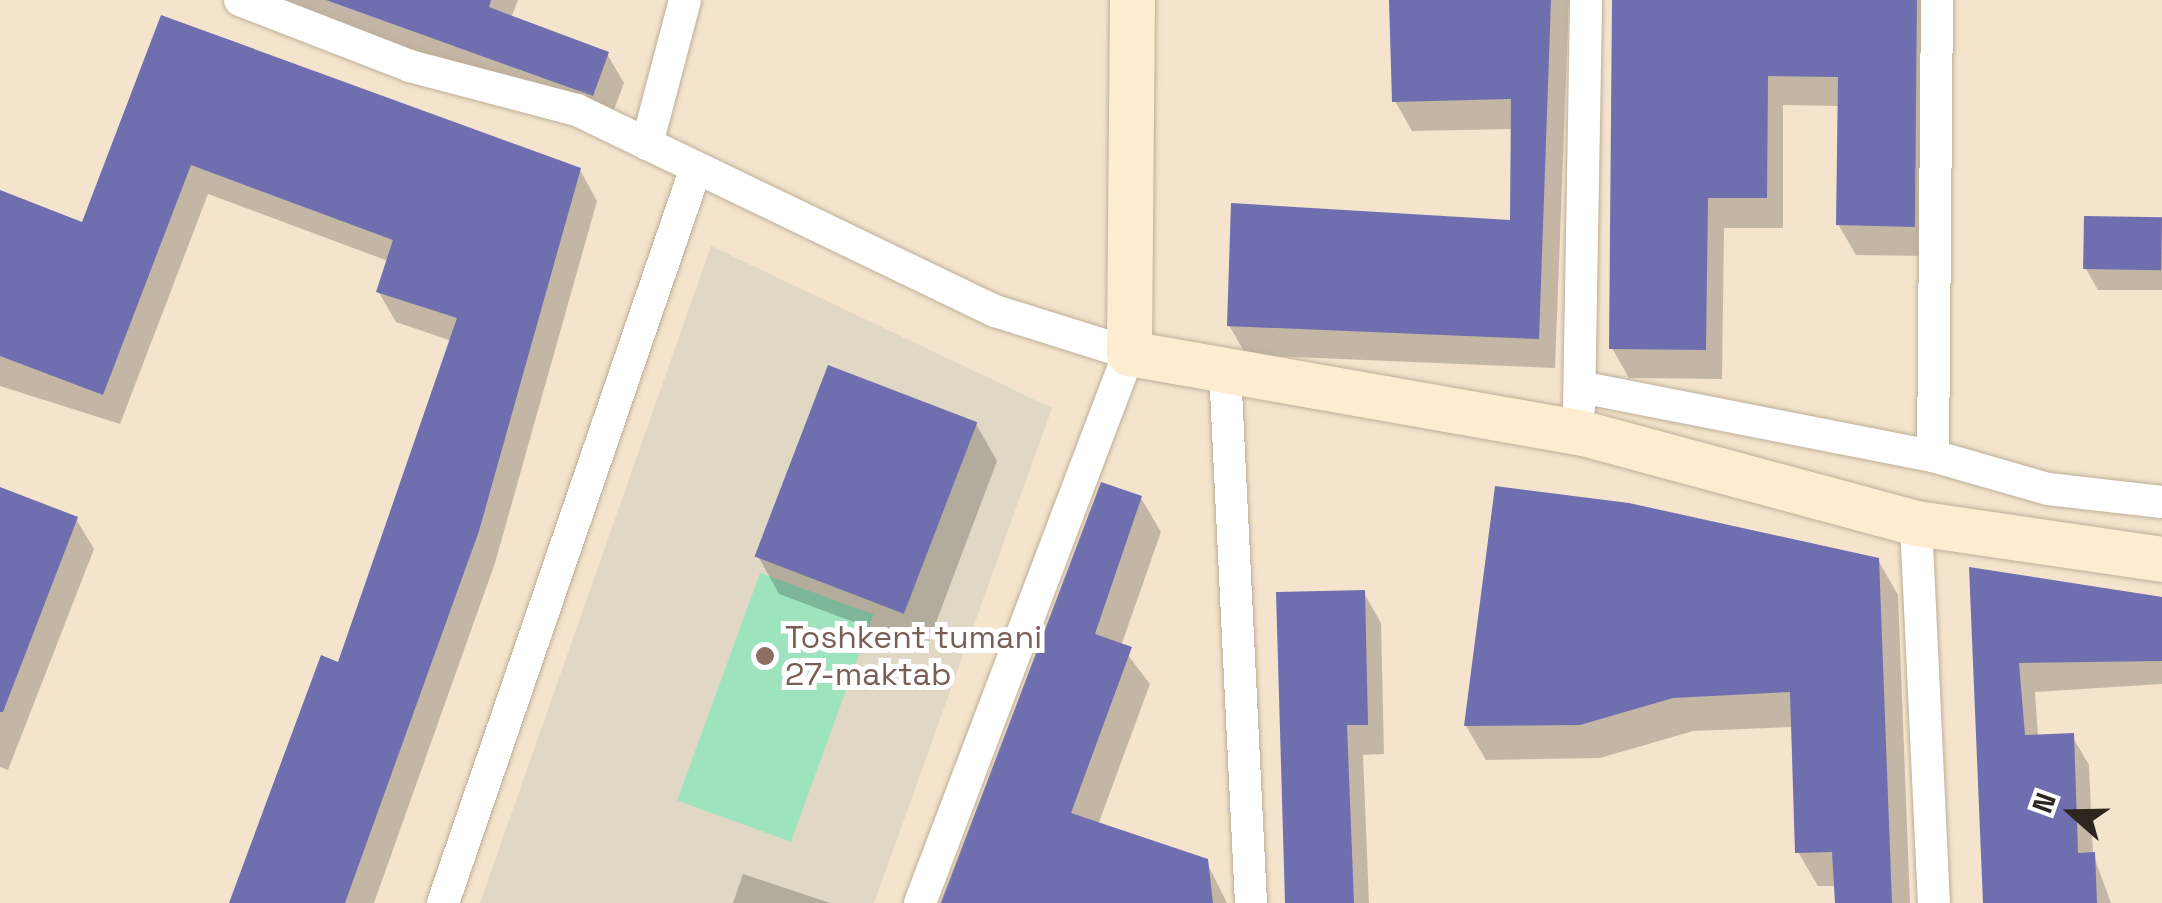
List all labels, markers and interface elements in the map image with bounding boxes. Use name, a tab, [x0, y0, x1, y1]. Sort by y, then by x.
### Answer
place label: Toshkent tumani 27-maktab	[785, 619, 1042, 694]
marker: Toshkent tumani 27-maktab	[754, 645, 776, 667]
north arrow	[2022, 763, 2122, 863]
text: N	[2024, 788, 2064, 818]

